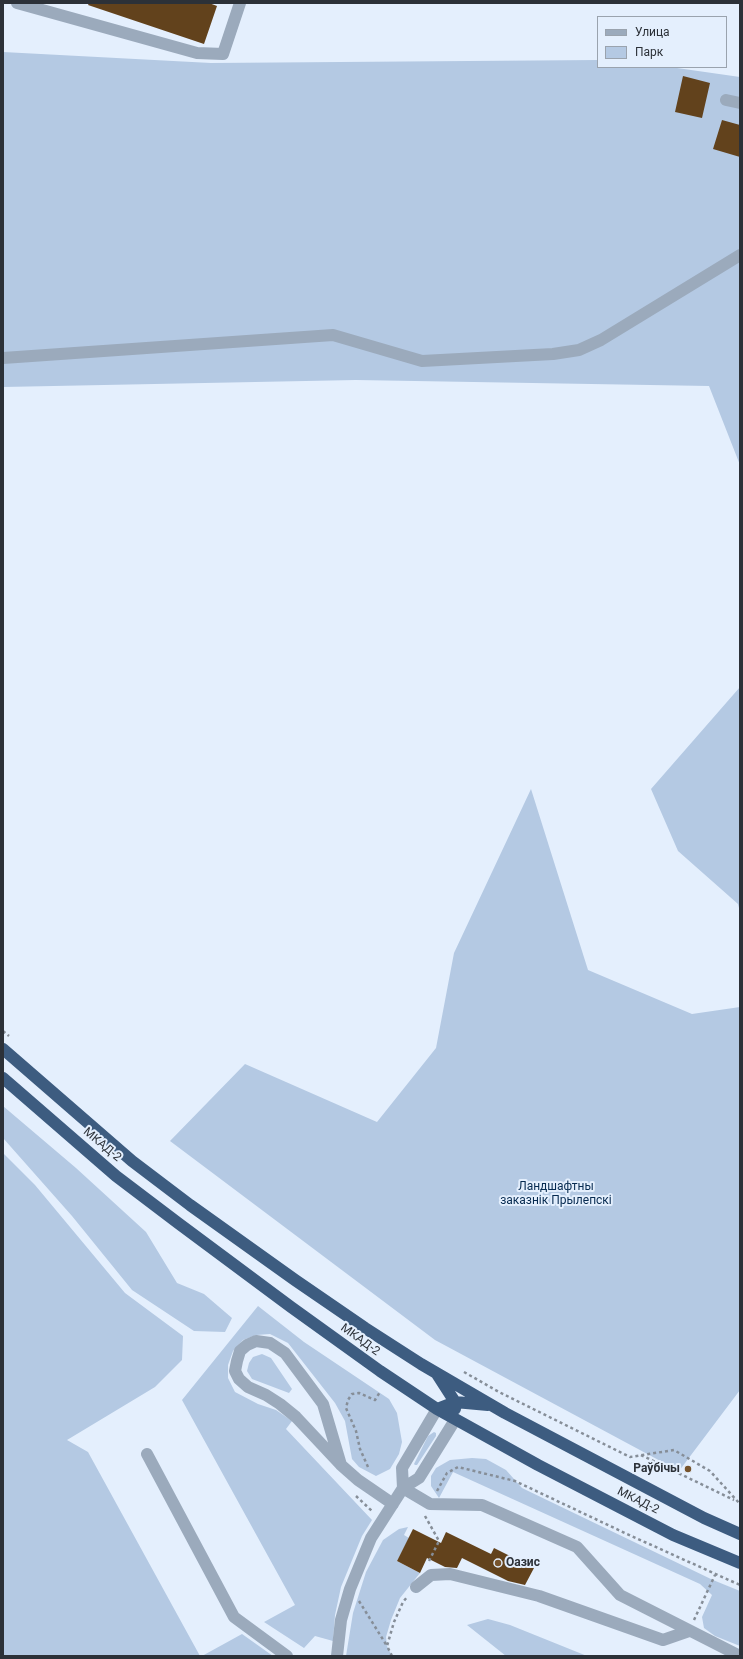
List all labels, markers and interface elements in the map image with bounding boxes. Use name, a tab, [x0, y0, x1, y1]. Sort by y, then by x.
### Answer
legend	[597, 16, 727, 68]
text: Улица	[635, 25, 670, 39]
text: Парк	[635, 45, 663, 59]
street label: МКАД-2	[80, 1125, 124, 1165]
park label: Ландшафтны заказнік Прылепскі	[500, 1180, 612, 1208]
street label: МКАД-2	[337, 1321, 383, 1359]
place label: Раўбічы	[633, 1462, 680, 1476]
marker: Раўбічы	[683, 1464, 693, 1474]
street label: МКАД-2	[615, 1484, 661, 1518]
place label: Оазис	[506, 1556, 540, 1570]
marker: Оазис	[493, 1558, 503, 1568]

